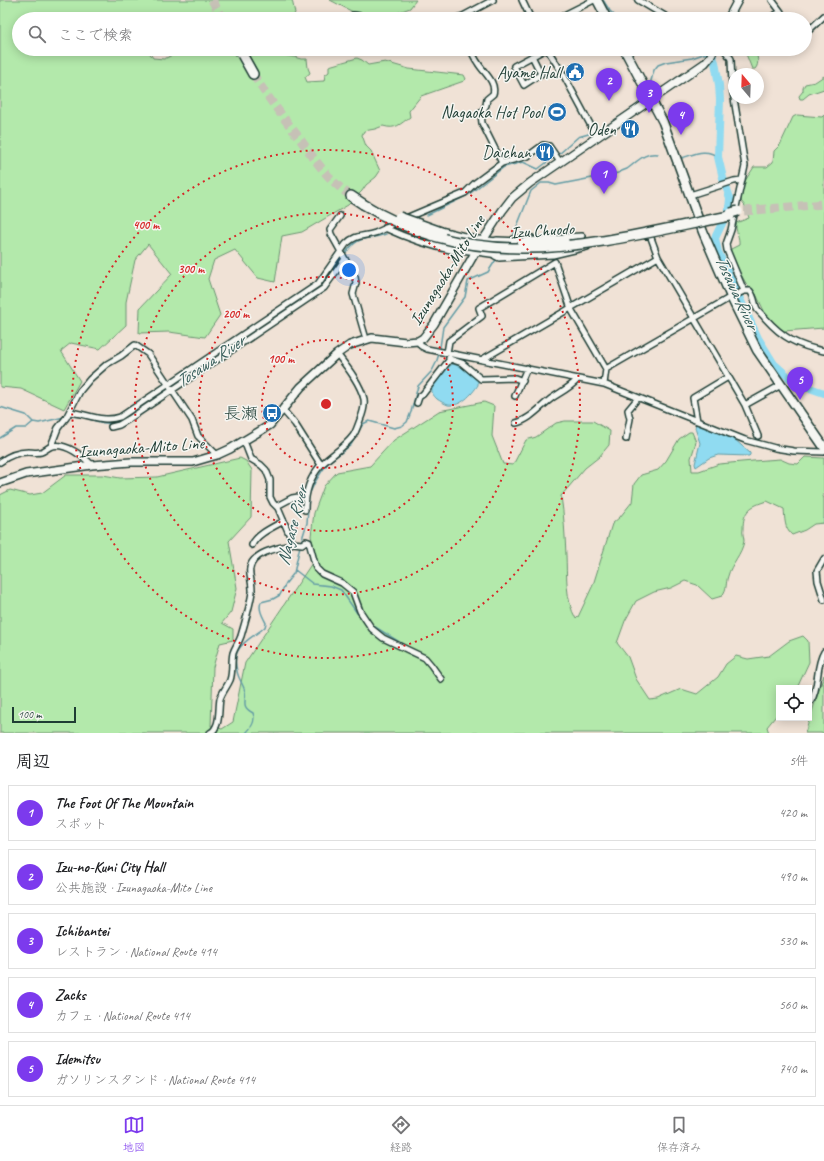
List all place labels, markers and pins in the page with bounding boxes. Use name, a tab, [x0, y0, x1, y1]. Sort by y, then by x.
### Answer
public building icon: Ayame Hall	[564, 61, 586, 83]
place label: Ayame Hall	[497, 62, 564, 83]
pin: 2	[596, 68, 622, 101]
pin: 3	[636, 80, 662, 113]
sports icon: Nagaoka Hot Pool	[546, 101, 568, 123]
place label: Nagaoka Hot Pool	[441, 102, 546, 123]
pin: 4	[668, 102, 694, 135]
restaurant icon: Oden	[619, 118, 641, 140]
place label: Oden	[588, 119, 616, 140]
restaurant icon: Daichan	[534, 141, 556, 163]
place label: Daichan	[482, 142, 532, 163]
pin: 1	[591, 161, 617, 194]
pin: 5	[787, 367, 813, 400]
centre of rings	[319, 397, 333, 411]
bus stop icon: 長瀬	[261, 402, 283, 424]
place label: 長瀬	[224, 403, 258, 424]

